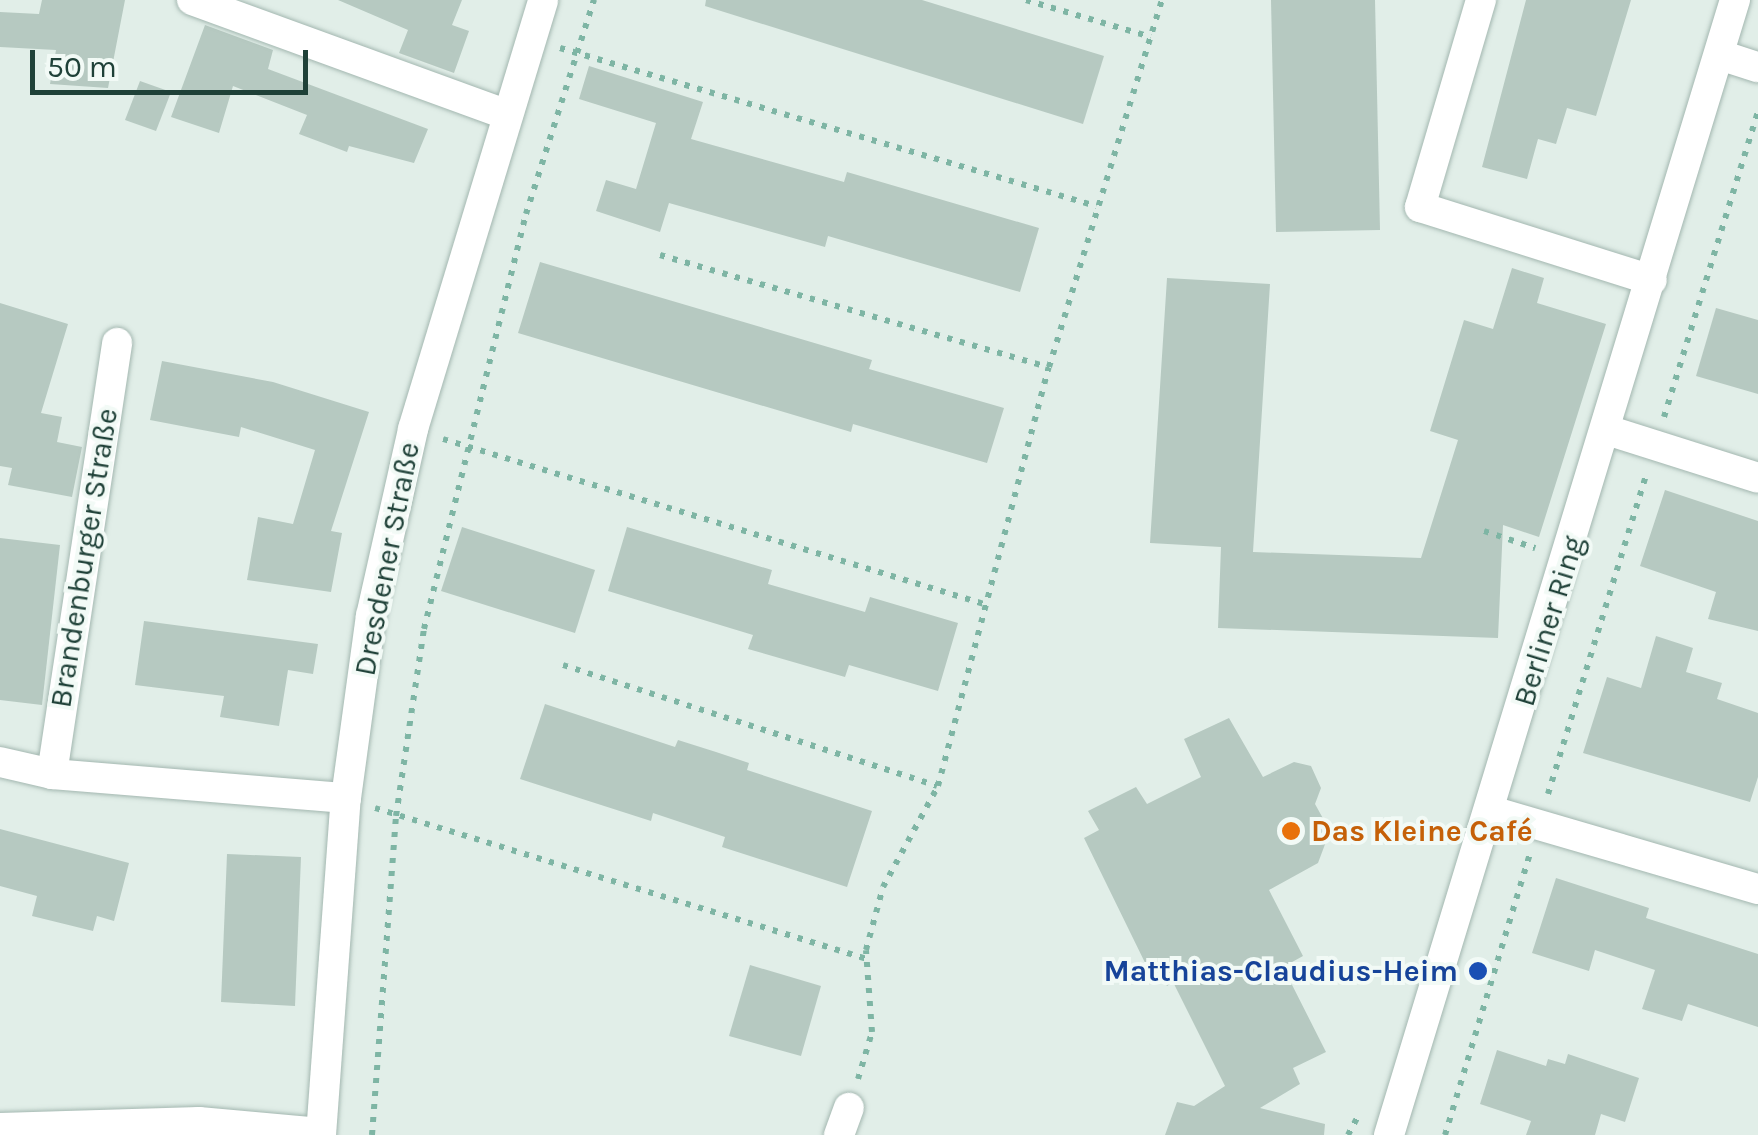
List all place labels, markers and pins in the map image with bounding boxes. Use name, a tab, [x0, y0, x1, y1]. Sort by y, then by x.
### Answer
place label: Das Kleine Café	[1311, 813, 1533, 849]
marker: Das Kleine Café	[1280, 820, 1302, 842]
place label: Matthias-Claudius-Heim	[1103, 953, 1458, 989]
marker: Matthias-Claudius-Heim	[1467, 960, 1489, 982]

